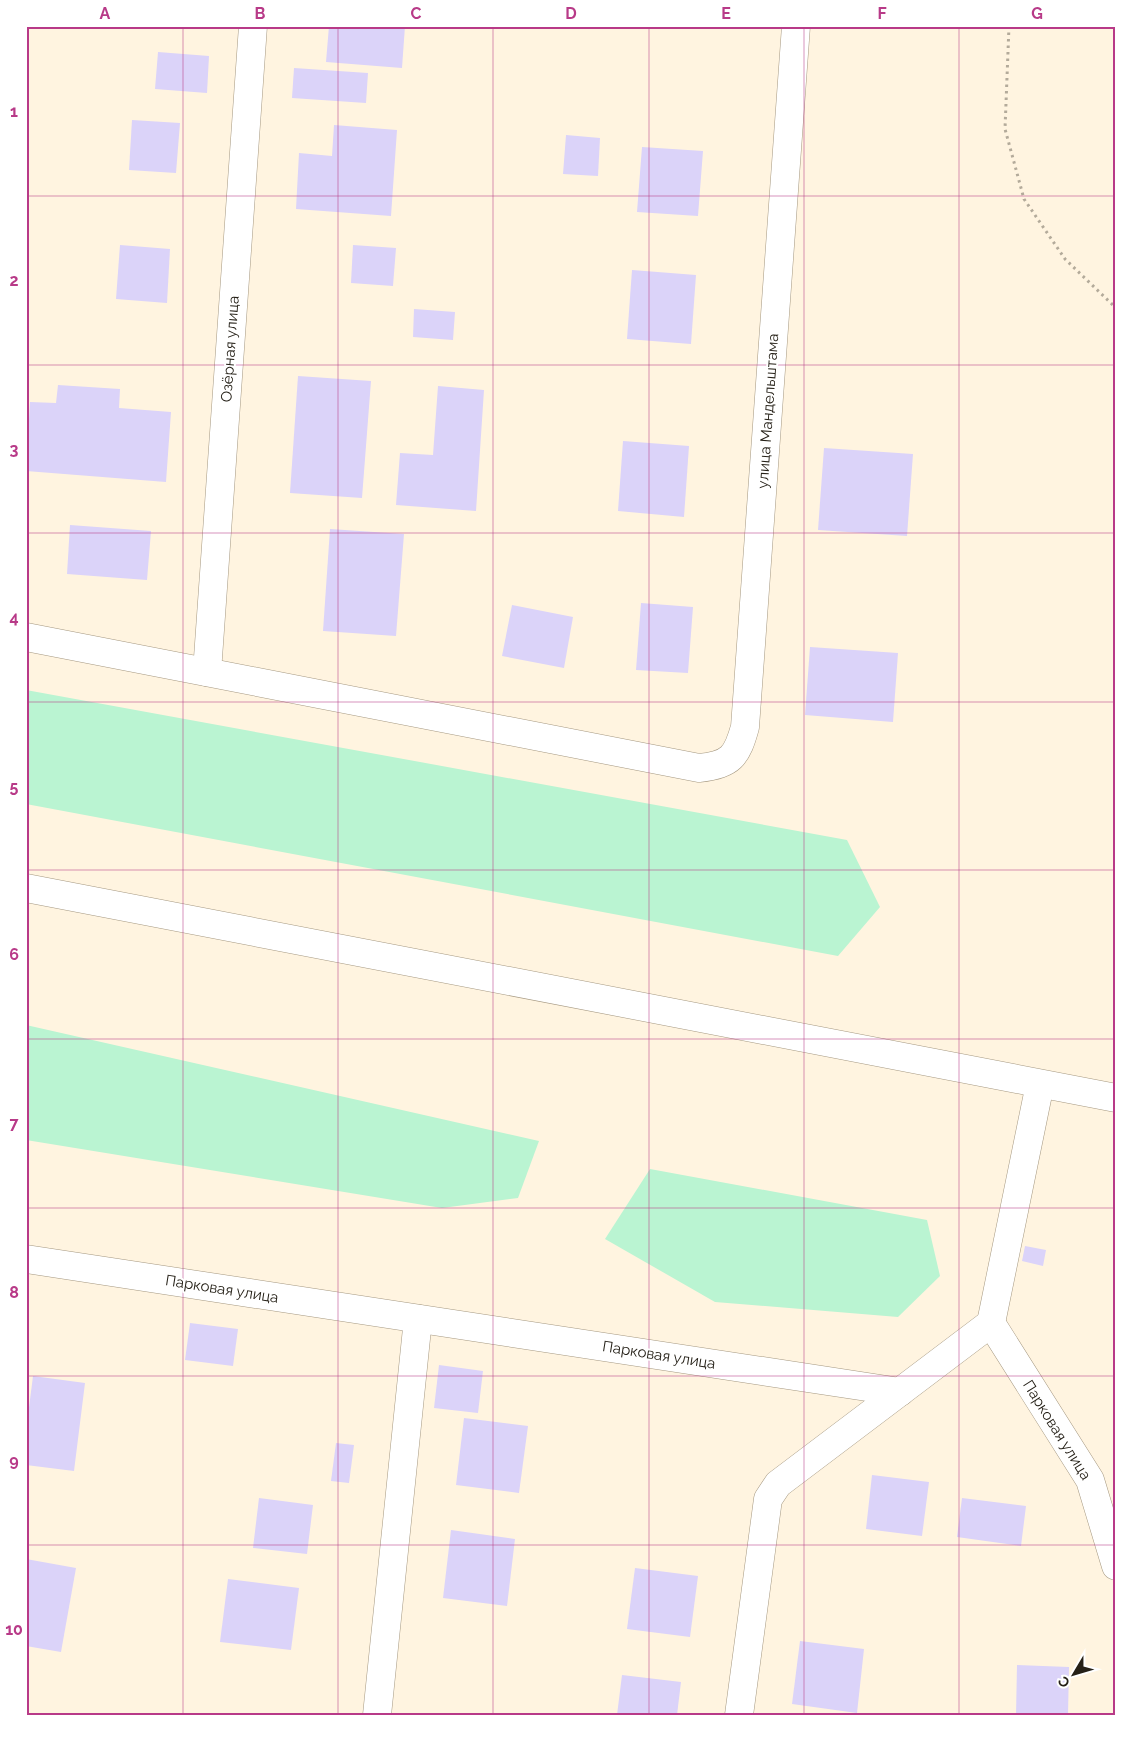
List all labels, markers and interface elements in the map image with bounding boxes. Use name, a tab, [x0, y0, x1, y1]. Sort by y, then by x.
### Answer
text: A	[100, 4, 111, 23]
text: B	[255, 4, 266, 23]
text: C	[411, 4, 422, 23]
text: D	[565, 4, 577, 23]
text: E	[721, 4, 731, 23]
text: F	[877, 4, 887, 23]
text: G	[1031, 4, 1043, 23]
text: 1	[10, 102, 18, 121]
text: 2	[9, 271, 19, 290]
street label: Озёрная улица	[217, 295, 243, 403]
street label: улица Мандельштама	[754, 333, 782, 489]
text: 3	[10, 440, 19, 459]
text: 4	[9, 608, 19, 627]
text: 5	[10, 777, 19, 796]
text: 6	[9, 945, 19, 964]
text: 7	[10, 1114, 19, 1133]
street label: Парковая улица	[164, 1271, 280, 1307]
text: 8	[9, 1283, 19, 1302]
street label: Парковая улица	[601, 1337, 717, 1373]
street label: Парковая улица	[1019, 1377, 1095, 1483]
text: 9	[9, 1451, 19, 1470]
text: 10	[5, 1620, 23, 1639]
north arrow	[1050, 1648, 1100, 1698]
text: С	[1054, 1673, 1073, 1691]

